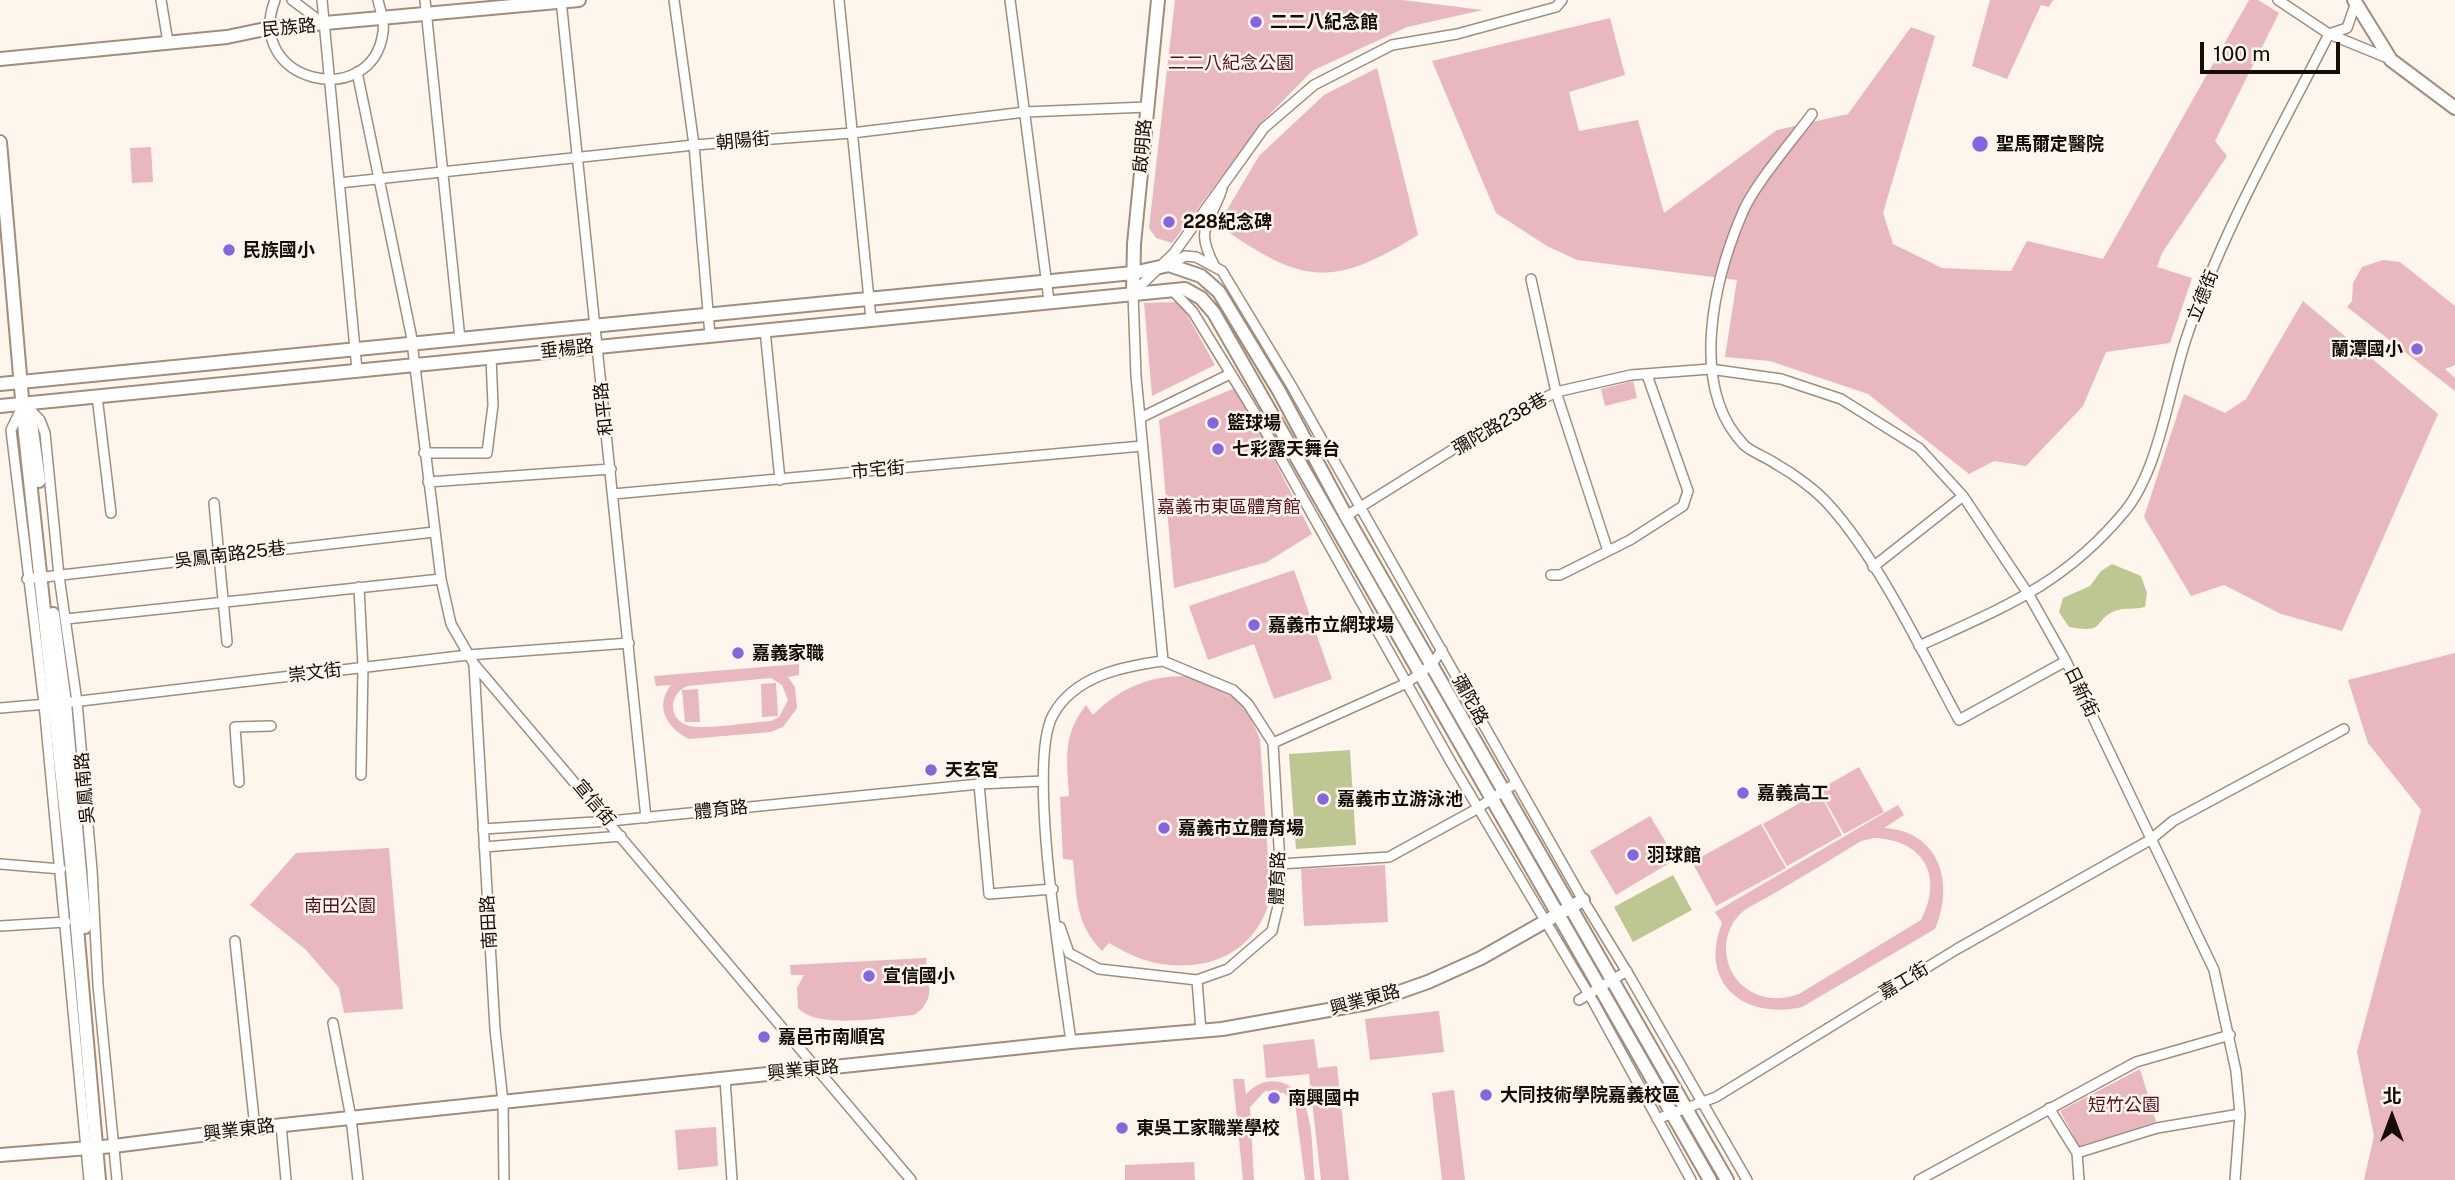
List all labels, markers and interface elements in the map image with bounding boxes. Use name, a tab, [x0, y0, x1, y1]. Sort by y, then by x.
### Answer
place label: 二二八紀念館	[1270, 11, 1378, 33]
marker: 二二八紀念館	[1248, 14, 1264, 30]
street label: 民族路	[261, 15, 317, 41]
scale bar	[2203, 28, 2343, 72]
text: 100 m	[2213, 41, 2270, 66]
park label: 二二八紀念公園	[1168, 52, 1294, 74]
street label: 啟明路	[1130, 118, 1156, 174]
street label: 朝陽街	[715, 128, 771, 154]
place label: 聖馬爾定醫院	[1996, 133, 2104, 155]
marker: 聖馬爾定醫院	[1970, 134, 1990, 154]
place label: 228紀念碑	[1183, 211, 1272, 233]
marker: 228紀念碑	[1161, 214, 1177, 230]
place label: 民族國小	[243, 239, 315, 261]
marker: 民族國小	[221, 242, 237, 258]
street label: 立德街	[2183, 267, 2223, 325]
street label: 垂楊路	[539, 335, 595, 363]
place label: 蘭潭國小	[2331, 338, 2403, 360]
marker: 蘭潭國小	[2409, 341, 2425, 357]
street label: 和平路	[590, 381, 618, 437]
street label: 彌陀路238巷	[1449, 388, 1551, 460]
place label: 籃球場	[1227, 412, 1281, 434]
marker: 籃球場	[1205, 415, 1221, 431]
place label: 七彩露天舞台	[1232, 438, 1340, 460]
marker: 七彩露天舞台	[1210, 441, 1226, 457]
street label: 市宅街	[850, 457, 906, 483]
park label: 嘉義市東區體育館	[1157, 496, 1301, 518]
street label: 吳鳳南路25巷	[173, 537, 287, 573]
place label: 嘉義市立網球場	[1268, 614, 1394, 636]
marker: 嘉義市立網球場	[1246, 617, 1262, 633]
place label: 嘉義家職	[752, 642, 824, 664]
marker: 嘉義家職	[730, 645, 746, 661]
street label: 崇文街	[287, 659, 343, 687]
street label: 日新街	[2059, 663, 2103, 721]
street label: 彌陀路	[1447, 671, 1493, 729]
street label: 吳鳳南路	[71, 751, 99, 825]
place label: 天玄宮	[945, 759, 999, 781]
marker: 天玄宮	[923, 762, 939, 778]
street label: 宣信街	[568, 775, 620, 831]
place label: 嘉義高工	[1757, 782, 1829, 804]
marker: 嘉義高工	[1735, 785, 1751, 801]
place label: 嘉義市立游泳池	[1337, 788, 1463, 810]
marker: 嘉義市立游泳池	[1315, 791, 1331, 807]
street label: 體育路	[693, 796, 749, 824]
place label: 嘉義市立體育場	[1178, 817, 1304, 839]
marker: 嘉義市立體育場	[1156, 820, 1172, 836]
place label: 羽球館	[1647, 844, 1701, 866]
marker: 羽球館	[1625, 847, 1641, 863]
street label: 體育路	[1266, 851, 1290, 905]
street label: 南田路	[477, 894, 501, 950]
park label: 南田公園	[304, 895, 376, 917]
street label: 嘉工街	[1875, 958, 1933, 1004]
place label: 宣信國小	[883, 965, 955, 987]
marker: 宣信國小	[861, 968, 877, 984]
street label: 興業東路	[1327, 980, 1403, 1020]
place label: 嘉邑市南順宮	[778, 1026, 886, 1048]
marker: 嘉邑市南順宮	[756, 1029, 772, 1045]
street label: 興業東路	[766, 1055, 840, 1085]
north arrow	[2357, 1082, 2427, 1152]
place label: 大同技術學院嘉義校區	[1500, 1084, 1680, 1106]
text: 北	[2382, 1085, 2402, 1107]
place label: 南興國中	[1288, 1087, 1360, 1109]
marker: 大同技術學院嘉義校區	[1478, 1087, 1494, 1103]
marker: 南興國中	[1266, 1090, 1282, 1106]
park label: 短竹公園	[2088, 1094, 2160, 1116]
street label: 興業東路	[202, 1115, 276, 1145]
place label: 東吳工家職業學校	[1136, 1117, 1280, 1139]
marker: 東吳工家職業學校	[1114, 1120, 1130, 1136]

